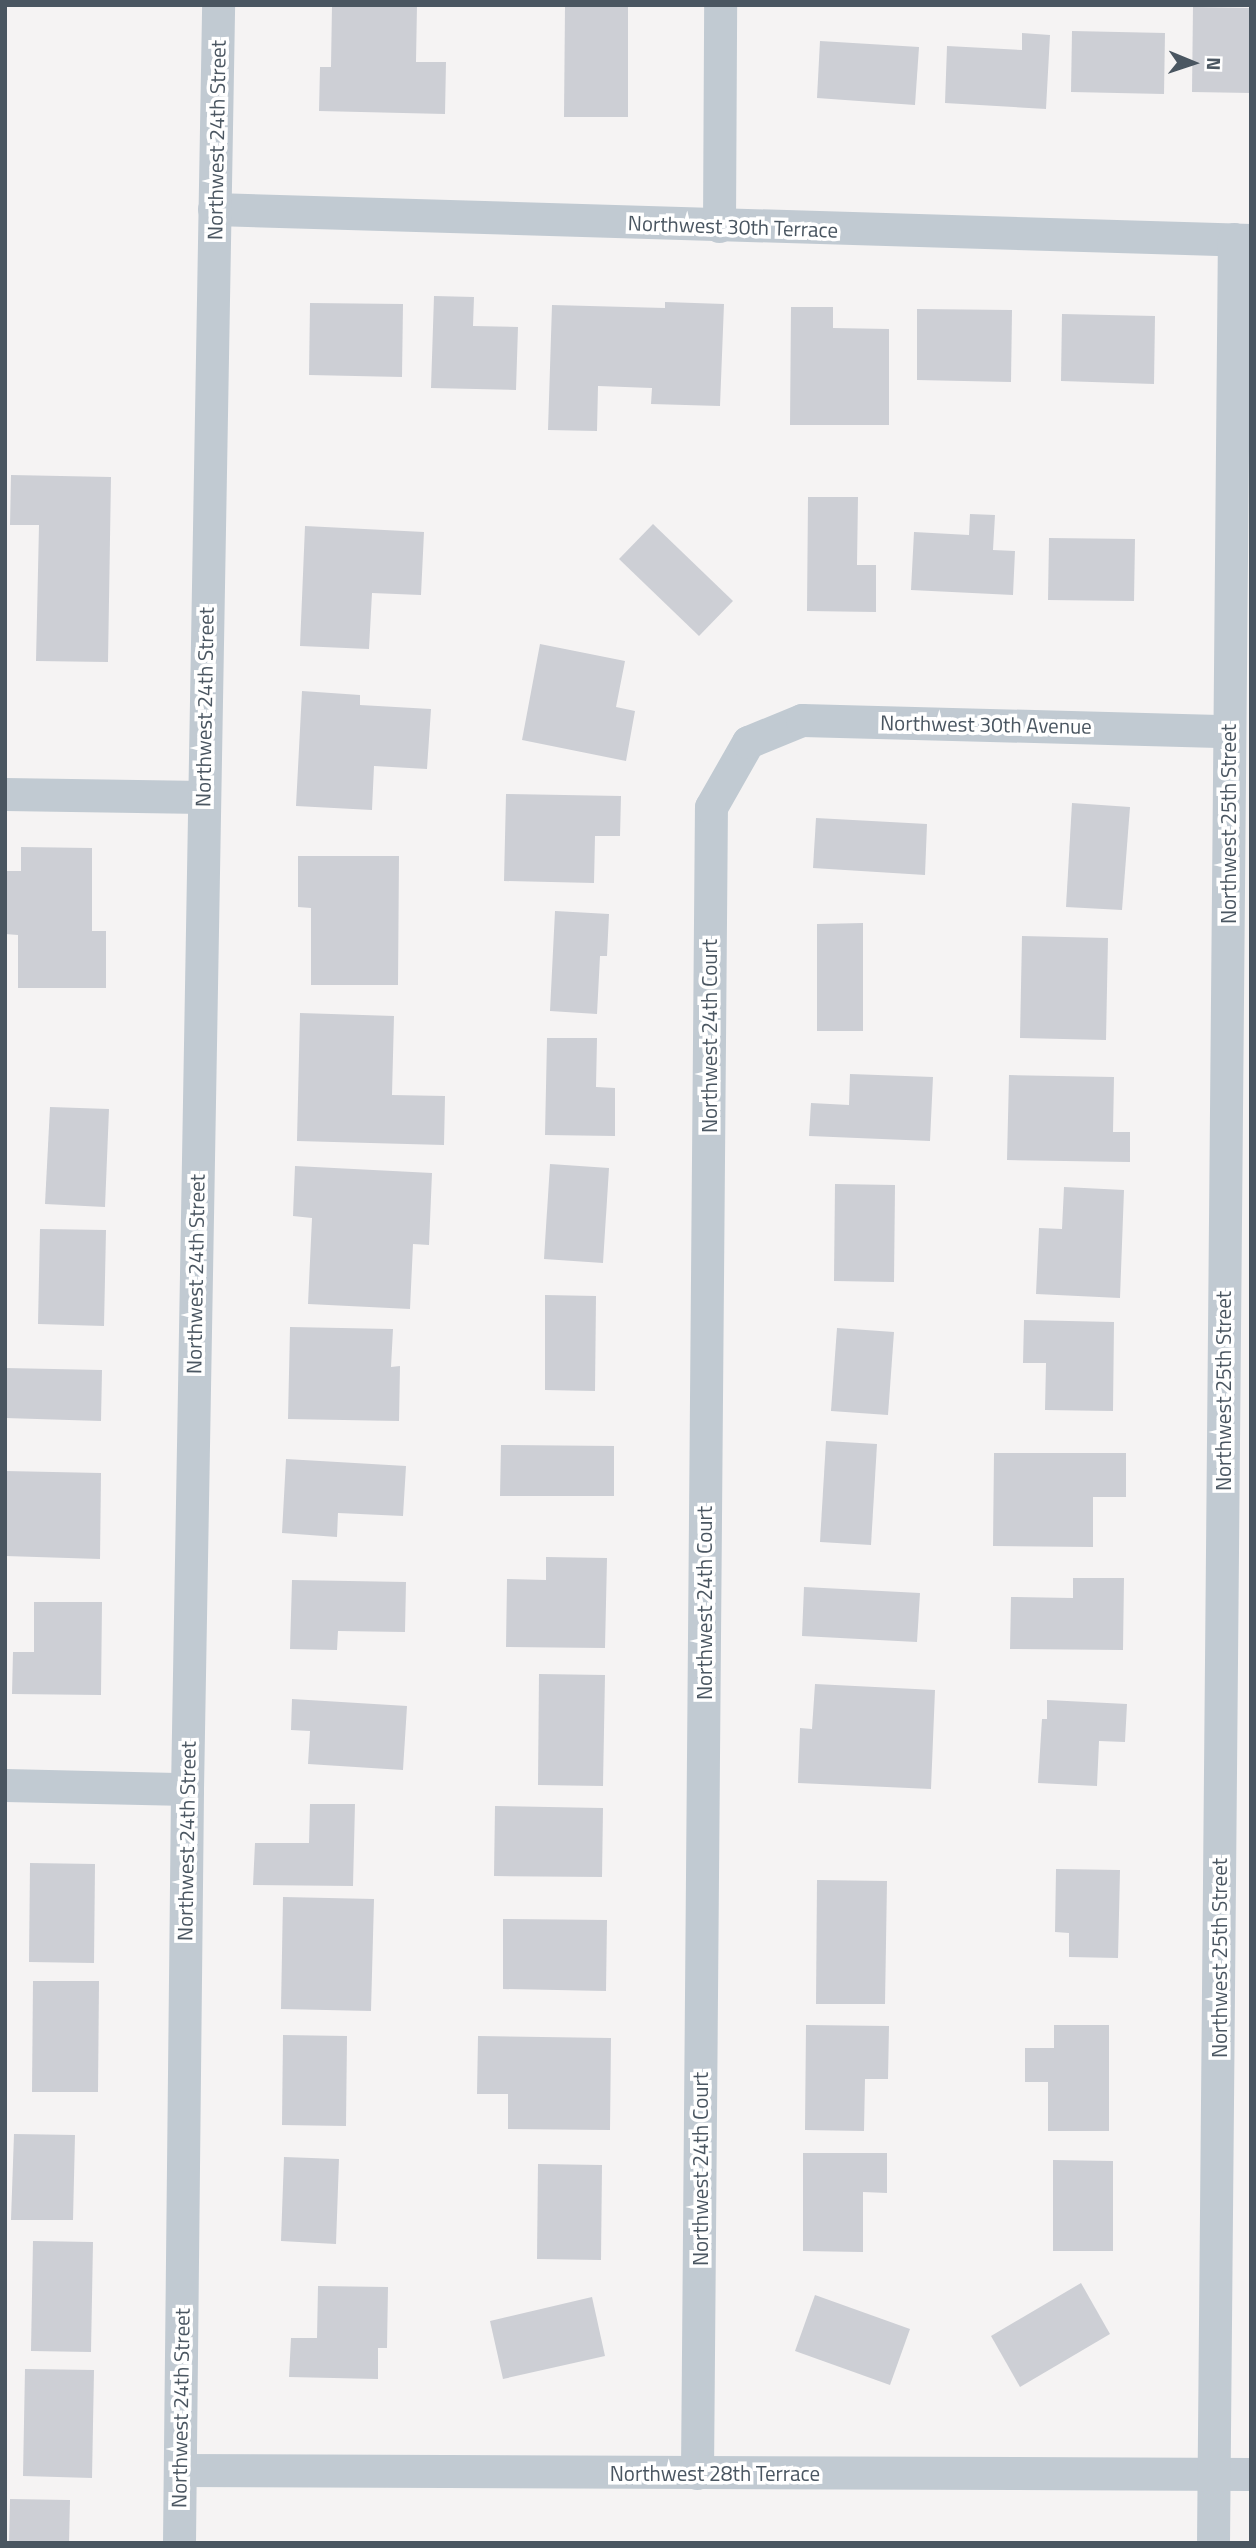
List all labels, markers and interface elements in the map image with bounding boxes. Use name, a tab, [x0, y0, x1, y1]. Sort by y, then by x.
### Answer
north arrow	[1158, 28, 1228, 98]
street label: Northwest 24th Street	[202, 40, 230, 240]
text: N	[1200, 57, 1229, 71]
street label: Northwest 30th Terrace	[627, 210, 839, 242]
street label: Northwest 24th Street	[190, 607, 218, 807]
street label: Northwest 30th Avenue	[880, 710, 1092, 738]
street label: Northwest 25th Street	[1215, 724, 1241, 924]
street label: Northwest 24th Court	[696, 939, 722, 1133]
street label: Northwest 24th Street	[181, 1174, 209, 1374]
street label: Northwest 25th Street	[1210, 1291, 1236, 1491]
street label: Northwest 24th Court	[691, 1506, 717, 1700]
street label: Northwest 24th Street	[172, 1741, 200, 1941]
street label: Northwest 25th Street	[1206, 1858, 1232, 2058]
street label: Northwest 24th Court	[687, 2072, 713, 2266]
street label: Northwest 24th Street	[166, 2308, 194, 2508]
street label: Northwest 28th Terrace	[610, 2460, 820, 2486]

